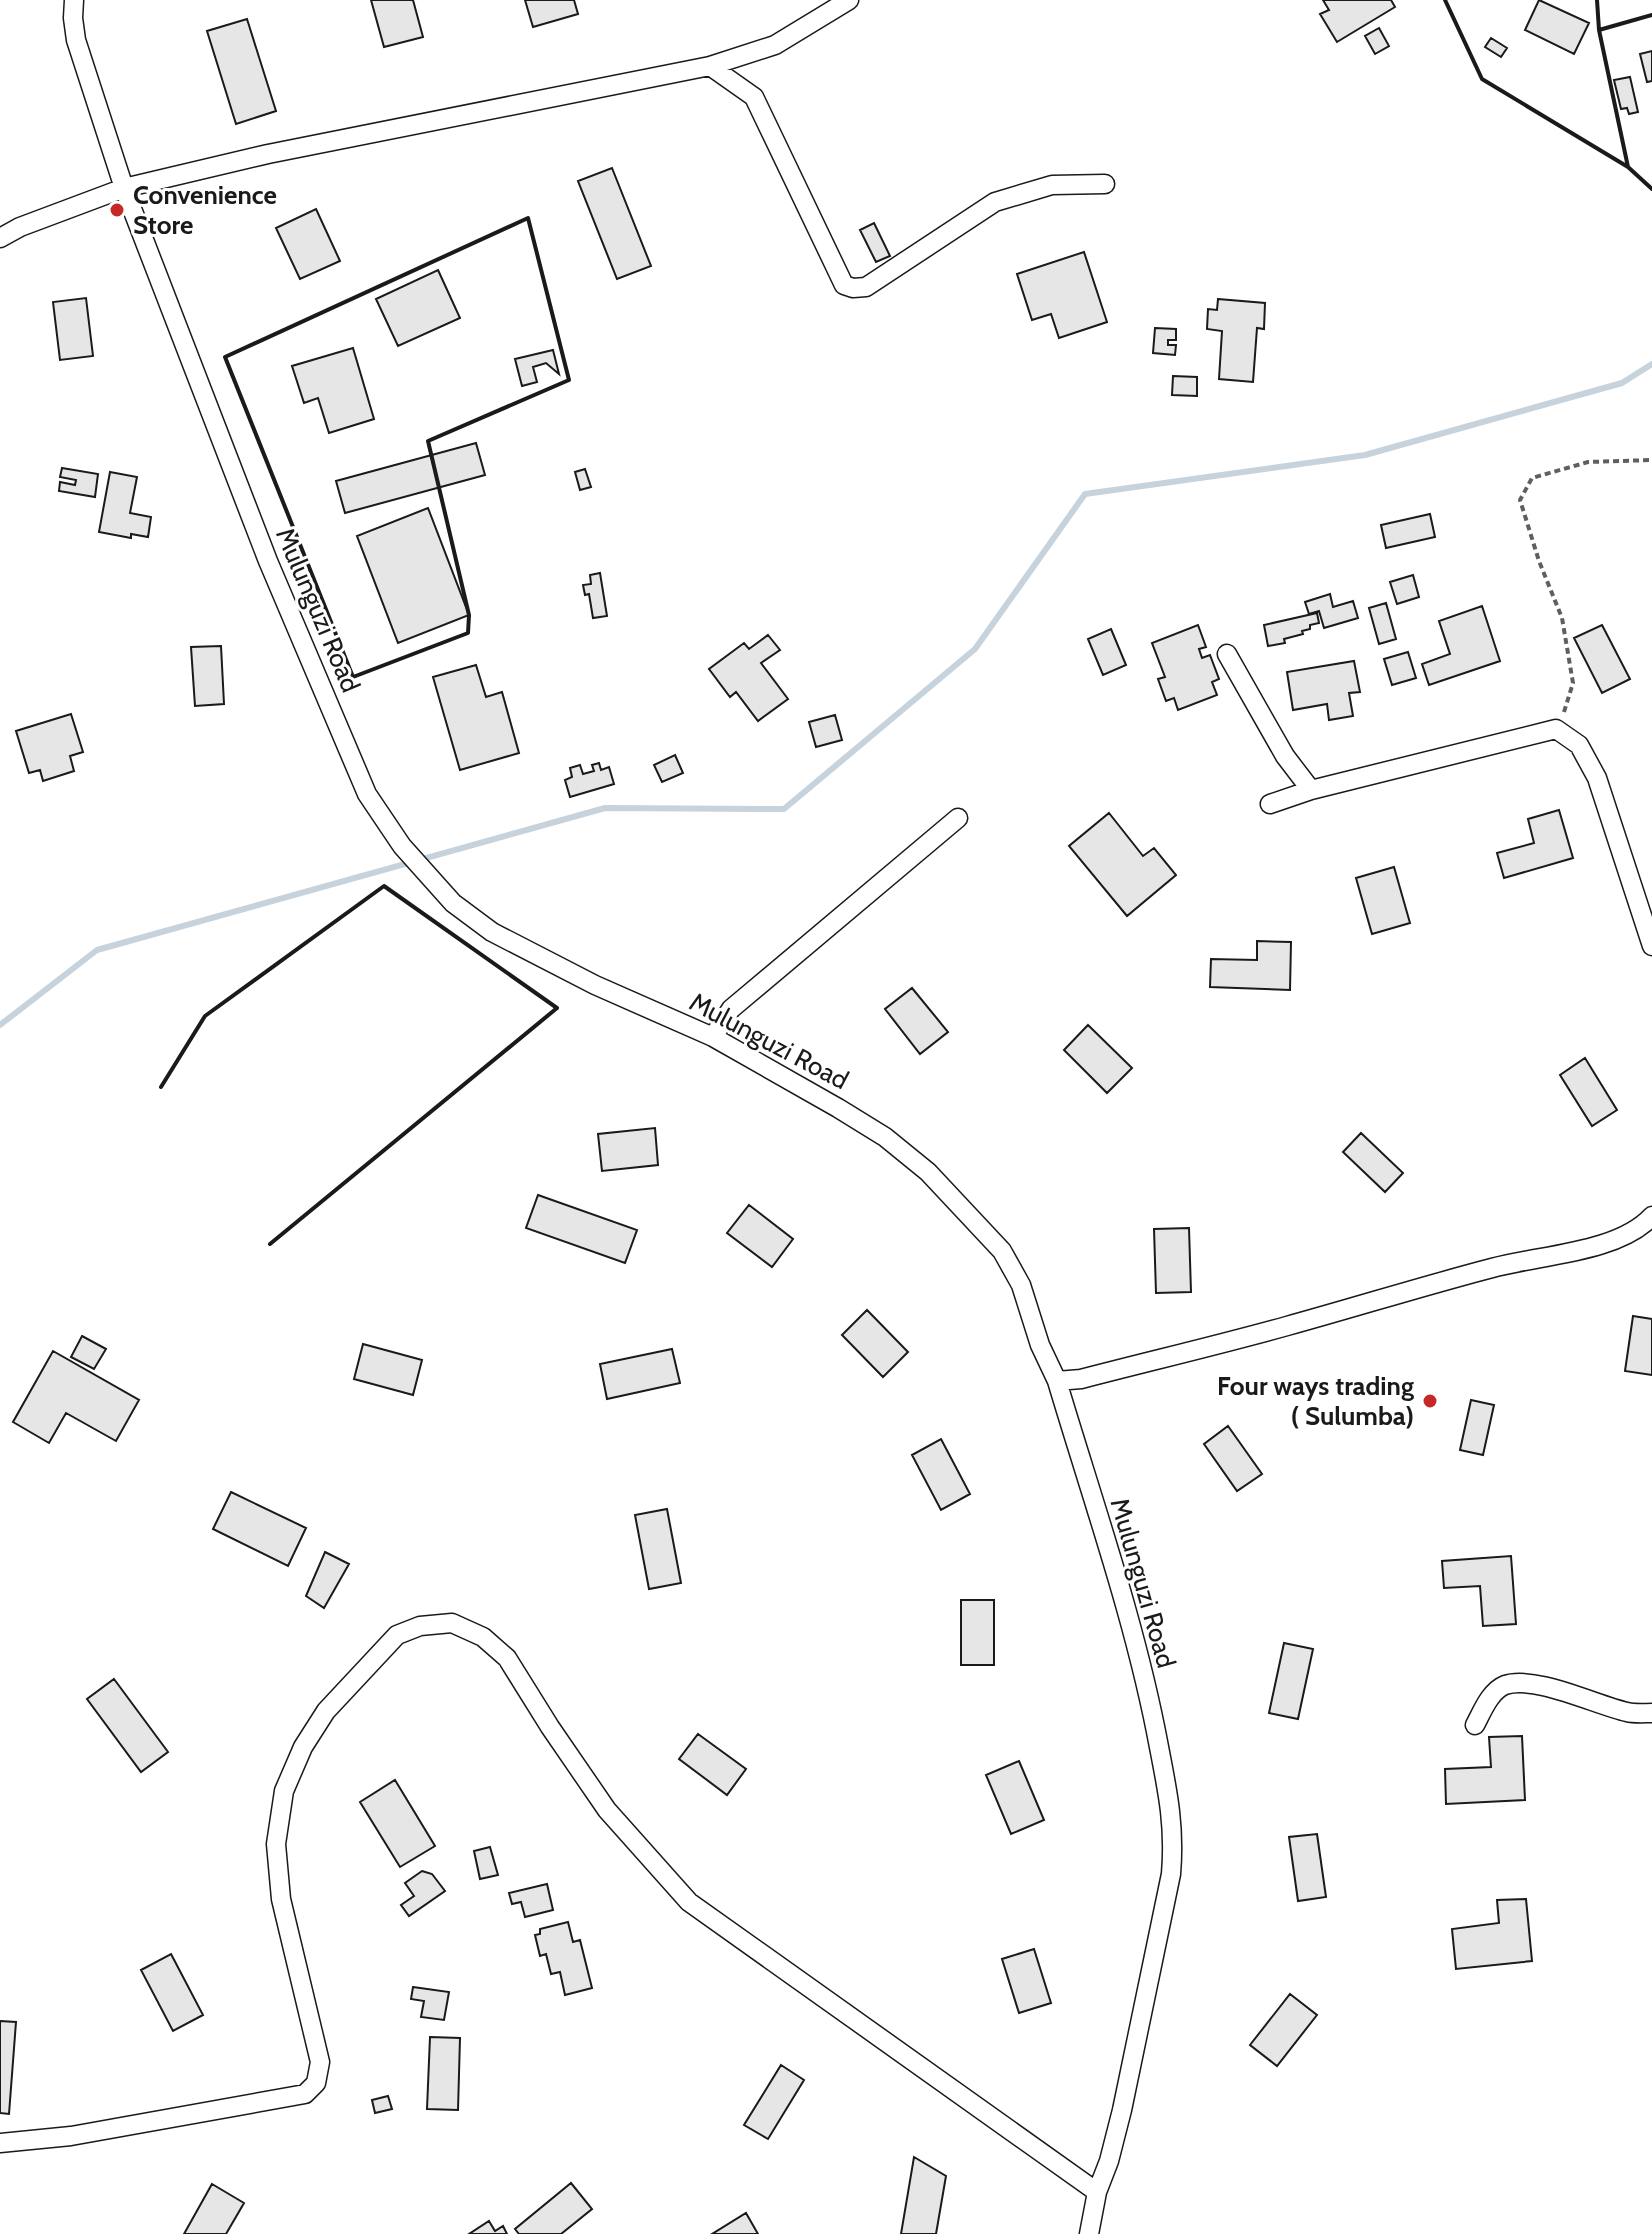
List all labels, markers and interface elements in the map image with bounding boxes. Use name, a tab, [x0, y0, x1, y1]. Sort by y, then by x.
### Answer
place label: Convenience Store	[133, 179, 277, 241]
marker: Convenience Store	[108, 201, 126, 219]
street label: Mulunguzi Road	[269, 523, 367, 697]
street label: Mulunguzi Road	[684, 986, 854, 1096]
place label: Four ways trading ( Sulumba)	[1217, 1370, 1414, 1432]
marker: Four ways trading ( Sulumba)	[1421, 1392, 1439, 1410]
street label: Mulunguzi Road	[1103, 1494, 1183, 1672]

